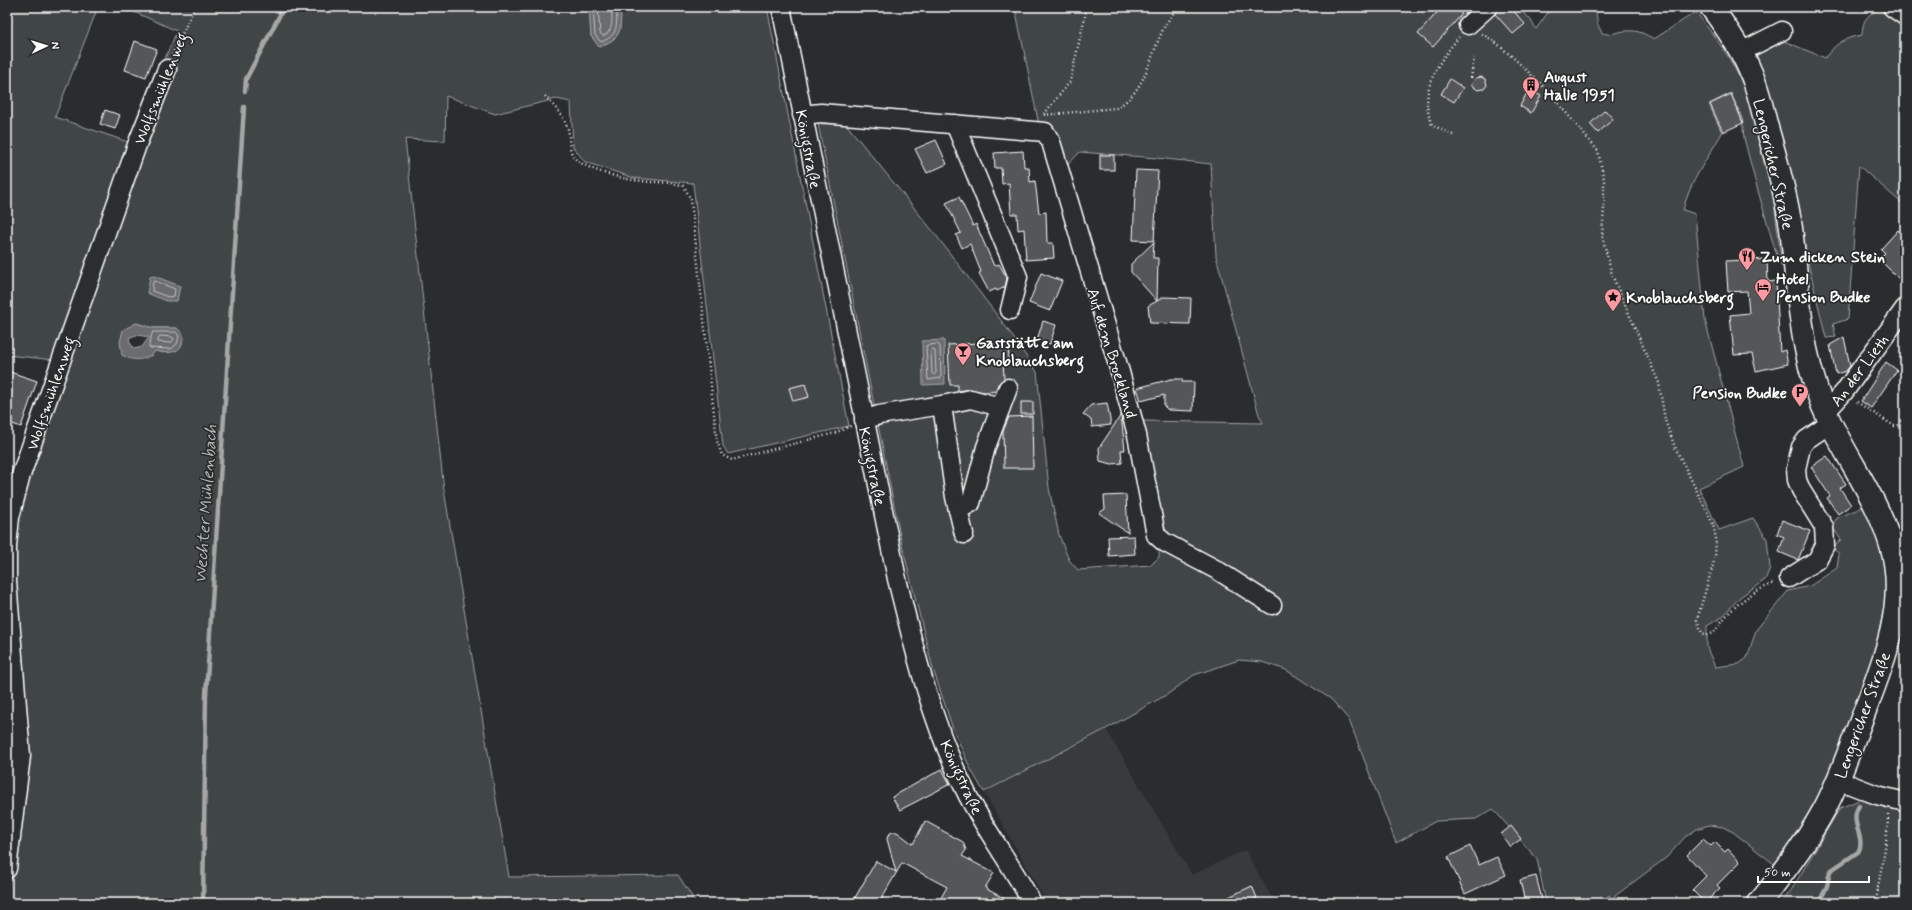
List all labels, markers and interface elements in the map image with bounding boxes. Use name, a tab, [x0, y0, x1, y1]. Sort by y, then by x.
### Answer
north arrow	[26, 26, 66, 66]
street label: Wolfsmühlenweg	[129, 29, 194, 148]
text: N	[48, 41, 62, 50]
place label: August Halle 1951	[1544, 67, 1615, 106]
building icon: August Halle 1951	[1521, 75, 1541, 100]
street label: Lengericher Straße	[1746, 97, 1798, 232]
street label: Königstraße	[789, 108, 825, 191]
restaurant icon: Zum dicken Stein	[1737, 246, 1757, 271]
place label: Zum dicken Stein	[1760, 247, 1885, 268]
place label: Hotel Pension Budke	[1776, 269, 1871, 308]
hotel icon: Hotel Pension Budke	[1753, 277, 1773, 302]
street label: Auf dem Broekland	[1082, 286, 1141, 421]
place icon: Knoblauchsberg	[1603, 287, 1623, 312]
place label: Knoblauchsberg	[1626, 288, 1734, 311]
street label: An der Lieth	[1826, 331, 1894, 411]
place label: Gaststätte am Knoblauchsberg	[976, 333, 1084, 374]
street label: Wolfsmühlenweg	[22, 334, 82, 454]
bar icon: Gaststätte am Knoblauchsberg	[953, 341, 973, 366]
parking icon: Pension Budke	[1790, 382, 1810, 407]
place label: Pension Budke	[1692, 383, 1787, 404]
water label: Wechter Mühlenbach	[189, 424, 223, 584]
street label: Königstraße	[852, 425, 890, 508]
street label: Lengericher Straße	[1831, 649, 1897, 782]
street label: Königstraße	[933, 737, 987, 819]
scale bar	[1758, 858, 1869, 884]
text: 50 m	[1764, 865, 1791, 881]

